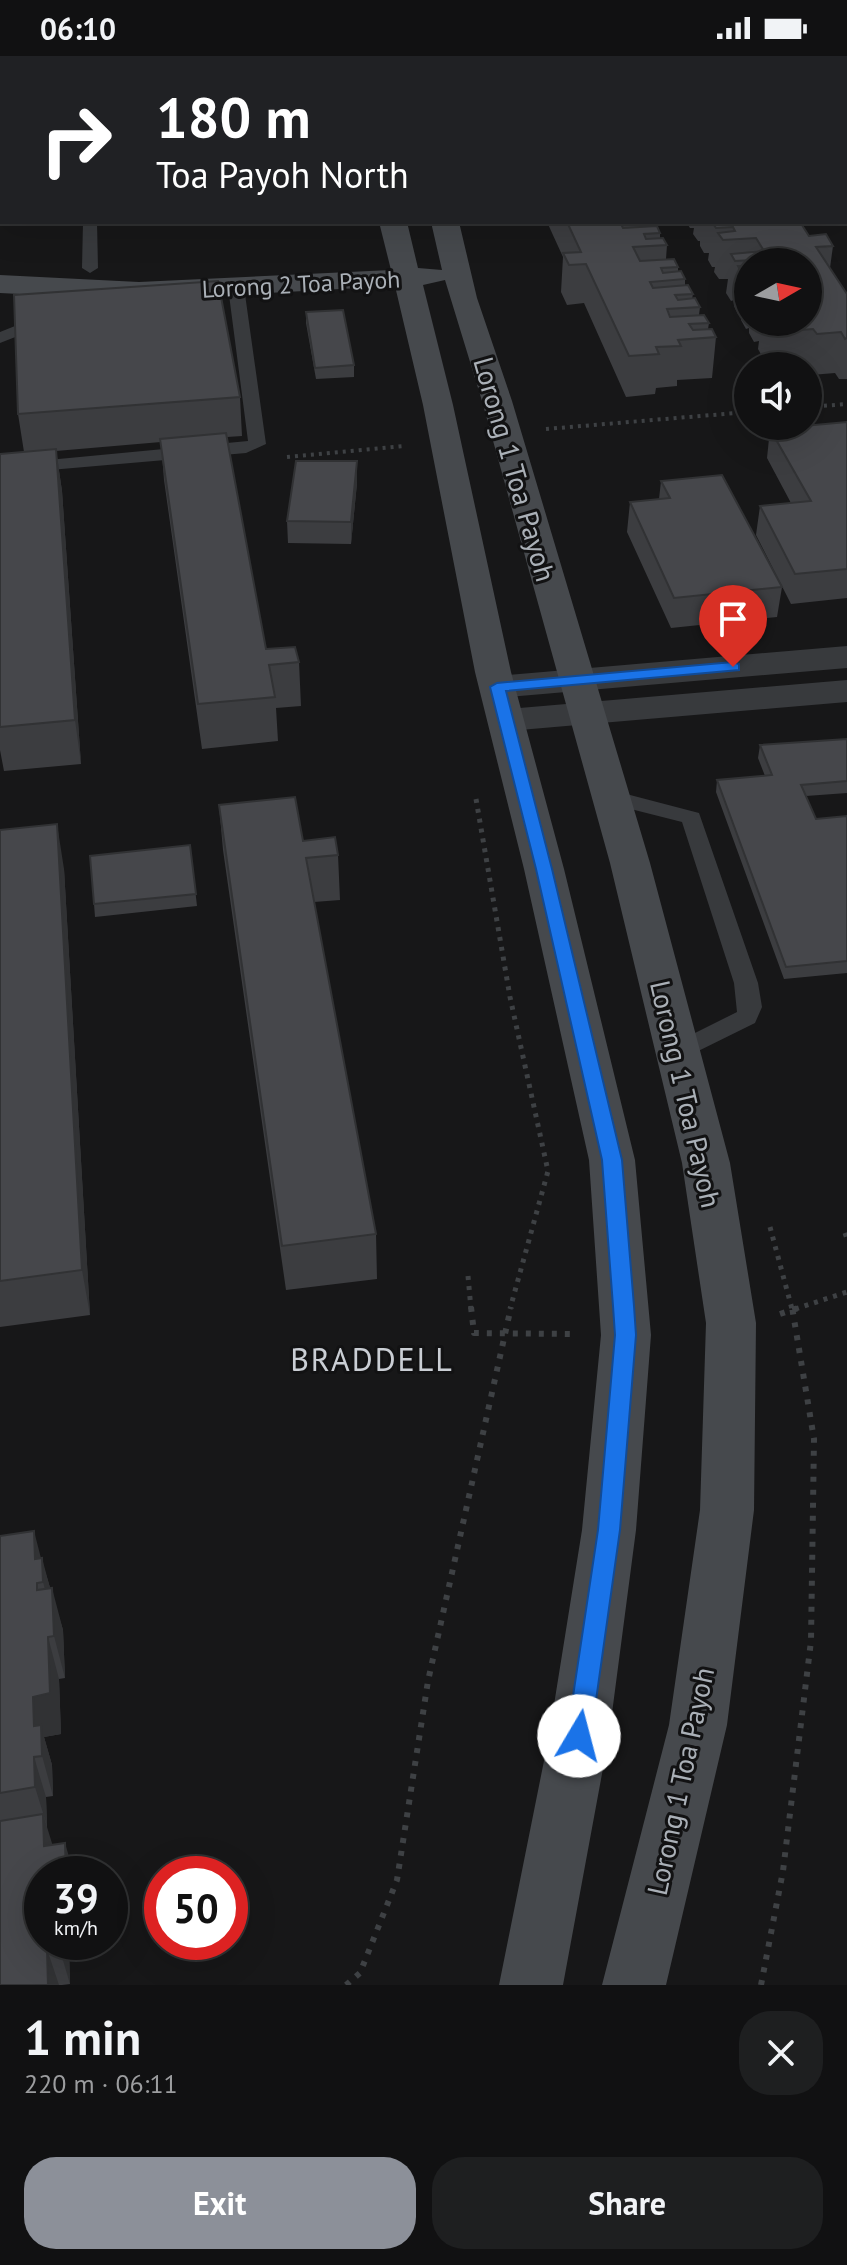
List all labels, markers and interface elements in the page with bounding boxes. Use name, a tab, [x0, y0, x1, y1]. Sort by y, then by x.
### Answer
text: 06:10	[40, 9, 116, 48]
text: 180 m	[156, 81, 311, 153]
icon: right	[24, 88, 128, 192]
text: Toa Payoh North	[156, 151, 409, 198]
north arrow	[734, 248, 822, 336]
map controls	[734, 248, 822, 440]
street label: Lorong 2 Toa Payoh	[201, 263, 401, 305]
street label: Lorong 1 Toa Payoh	[465, 352, 565, 586]
button: sound	[734, 352, 822, 440]
pin	[699, 585, 767, 667]
icon: arrive	[711, 597, 755, 641]
street label: Lorong 1 Toa Payoh	[642, 977, 730, 1211]
district label: BRADDELL	[290, 1338, 454, 1380]
street label: Lorong 1 Toa Payoh	[638, 1664, 722, 1898]
position arrow	[537, 1694, 621, 1778]
speed limit sign: 50	[144, 1856, 248, 1960]
text: 39	[53, 1872, 99, 1924]
text: km/h	[54, 1915, 98, 1941]
text: 1 min	[24, 2006, 141, 2068]
button: close	[739, 2011, 823, 2095]
text: 220 m · 06:11	[24, 2067, 178, 2100]
button: Exit	[24, 2157, 416, 2249]
button: Share	[432, 2157, 823, 2249]

